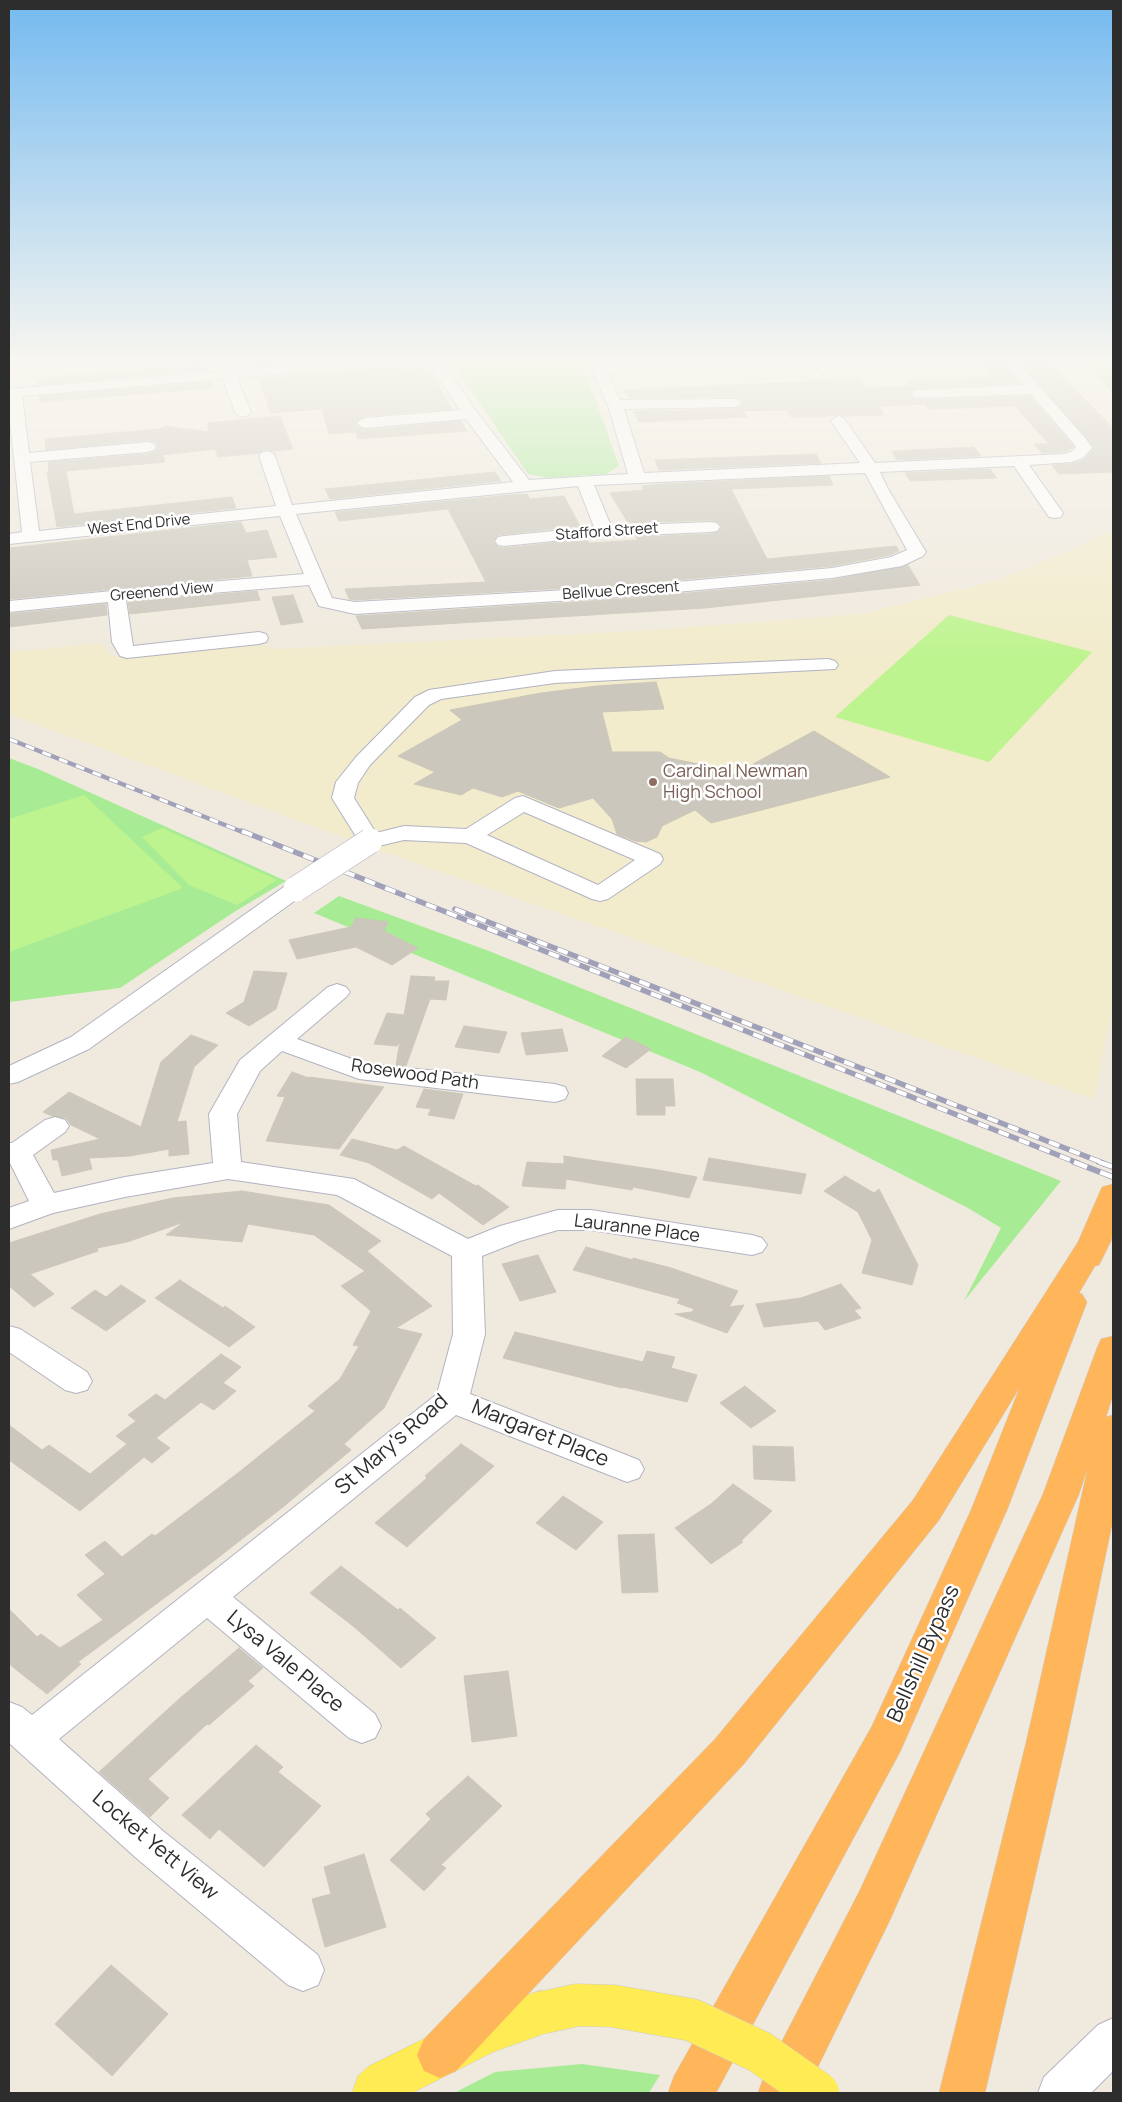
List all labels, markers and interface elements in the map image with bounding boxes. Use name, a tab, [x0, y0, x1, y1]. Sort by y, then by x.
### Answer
street label: West End Drive	[87, 511, 191, 539]
street label: Stafford Street	[555, 519, 659, 545]
street label: Bellvue Crescent	[562, 578, 680, 604]
street label: Greenend View	[110, 579, 214, 605]
place label: Cardinal Newman High School	[663, 761, 808, 804]
marker: Cardinal Newman High School	[647, 776, 659, 788]
street label: Rosewood Path	[350, 1055, 480, 1095]
street label: Lauranne Place	[573, 1211, 701, 1247]
street label: St Mary's Road	[330, 1389, 454, 1501]
street label: Margaret Place	[468, 1395, 612, 1473]
street label: Bellshill Bypass	[883, 1582, 965, 1726]
street label: Lysa Vale Place	[221, 1606, 349, 1718]
street label: Locket Yett View	[87, 1786, 223, 1906]

